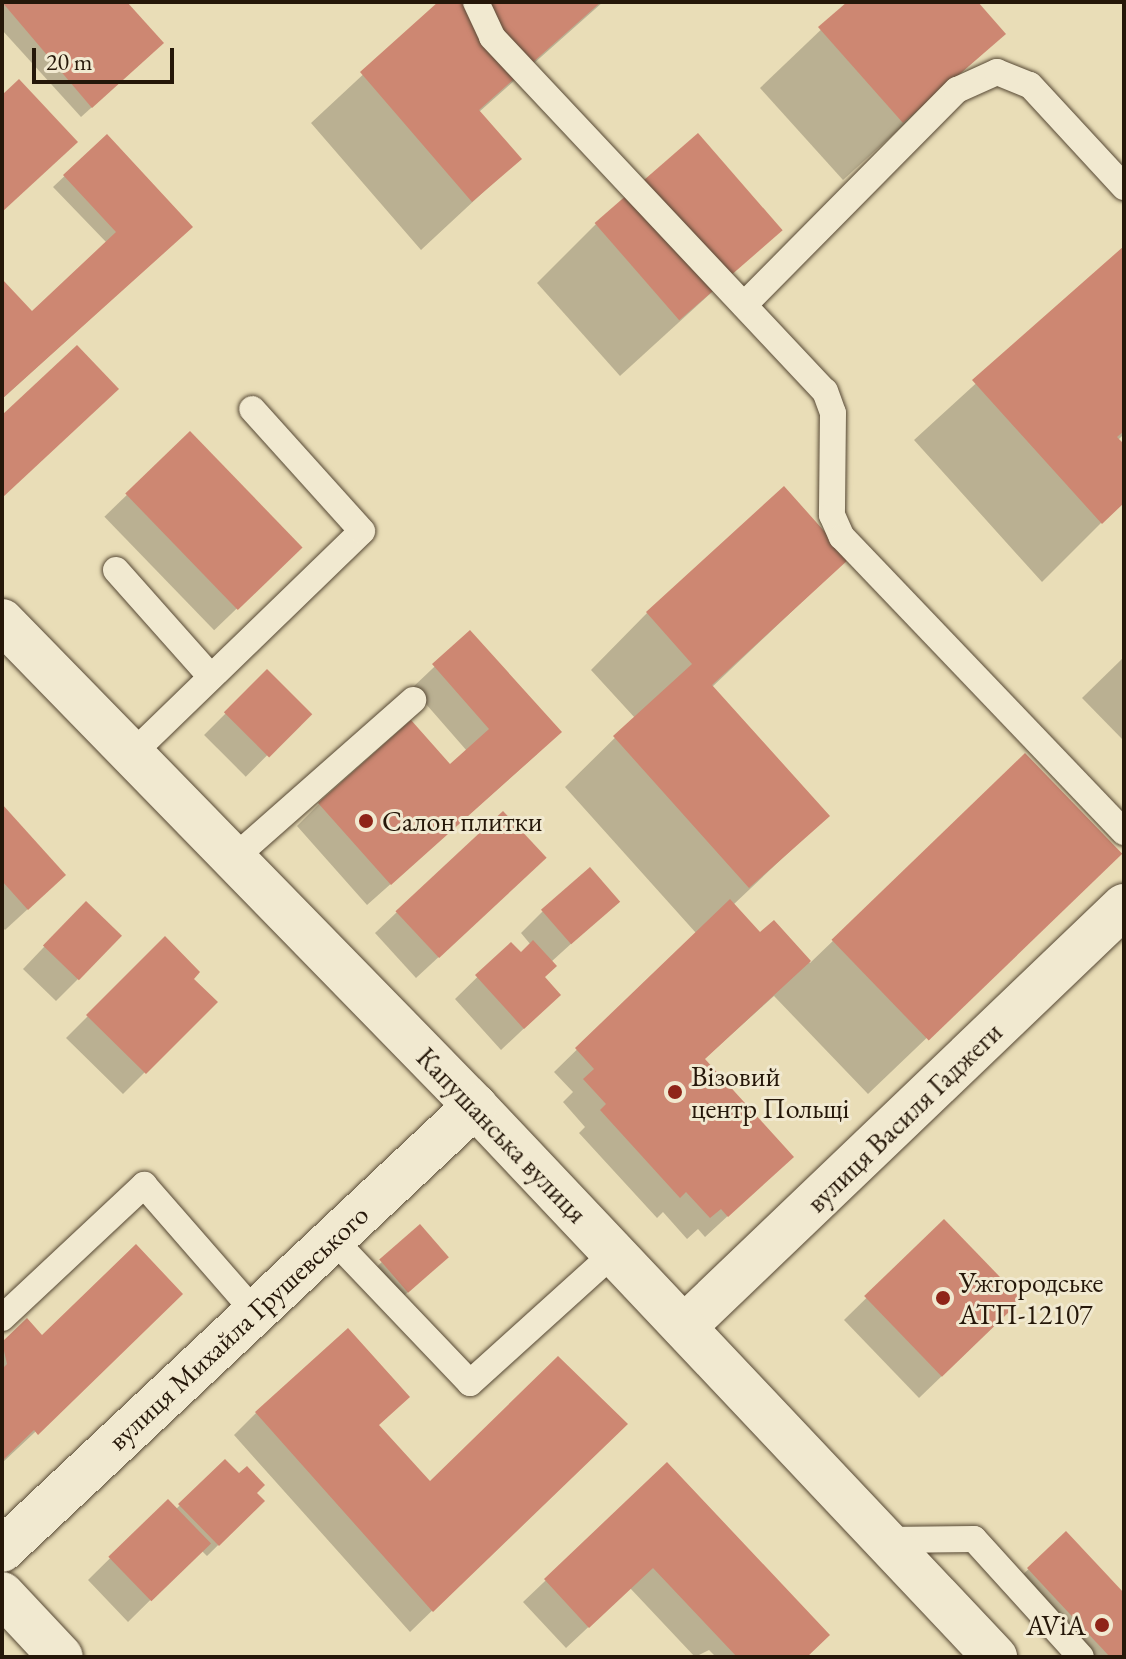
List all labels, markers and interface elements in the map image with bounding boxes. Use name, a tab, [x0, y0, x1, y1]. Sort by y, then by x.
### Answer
scale bar	[36, 32, 178, 82]
text: 20 m	[46, 46, 93, 77]
place label: Салон плитки	[382, 804, 543, 838]
marker: Салон плитки	[357, 812, 375, 830]
street label: вулиця Василя Гаджеги	[799, 1015, 1009, 1219]
street label: Капушанська вулиця	[410, 1040, 594, 1230]
place label: Візовий центр Польщі	[691, 1059, 849, 1125]
marker: Візовий центр Польщі	[666, 1083, 684, 1101]
street label: вулиця Михайла Грушевського	[101, 1197, 375, 1457]
place label: Ужгородське АТП-12107	[959, 1265, 1103, 1331]
marker: Ужгородське АТП-12107	[934, 1289, 952, 1307]
place label: AViA	[1026, 1608, 1086, 1642]
marker: AViA	[1093, 1616, 1111, 1634]

